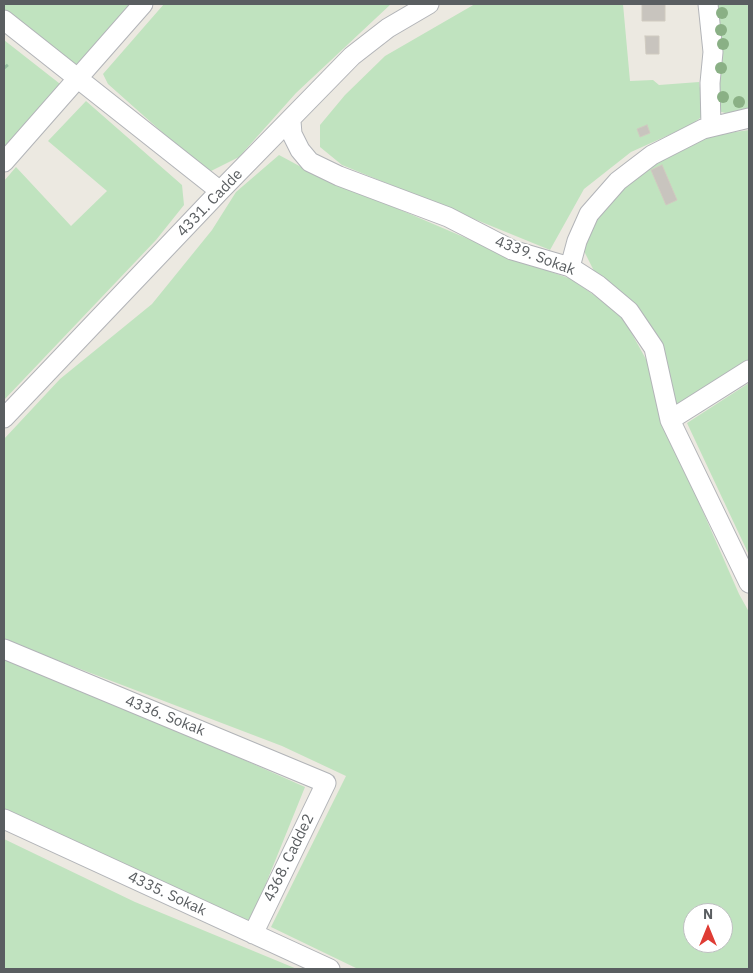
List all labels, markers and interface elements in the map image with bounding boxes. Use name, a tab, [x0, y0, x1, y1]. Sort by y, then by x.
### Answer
street label: 4331. Cadde	[173, 166, 247, 240]
street label: 4339. Sokak	[492, 232, 578, 280]
street label: 4336. Sokak	[122, 692, 208, 740]
street label: 4368. Cadde2	[260, 811, 318, 905]
street label: 4335. Sokak	[125, 868, 209, 920]
north arrow	[683, 903, 733, 953]
text: N	[703, 905, 713, 923]

